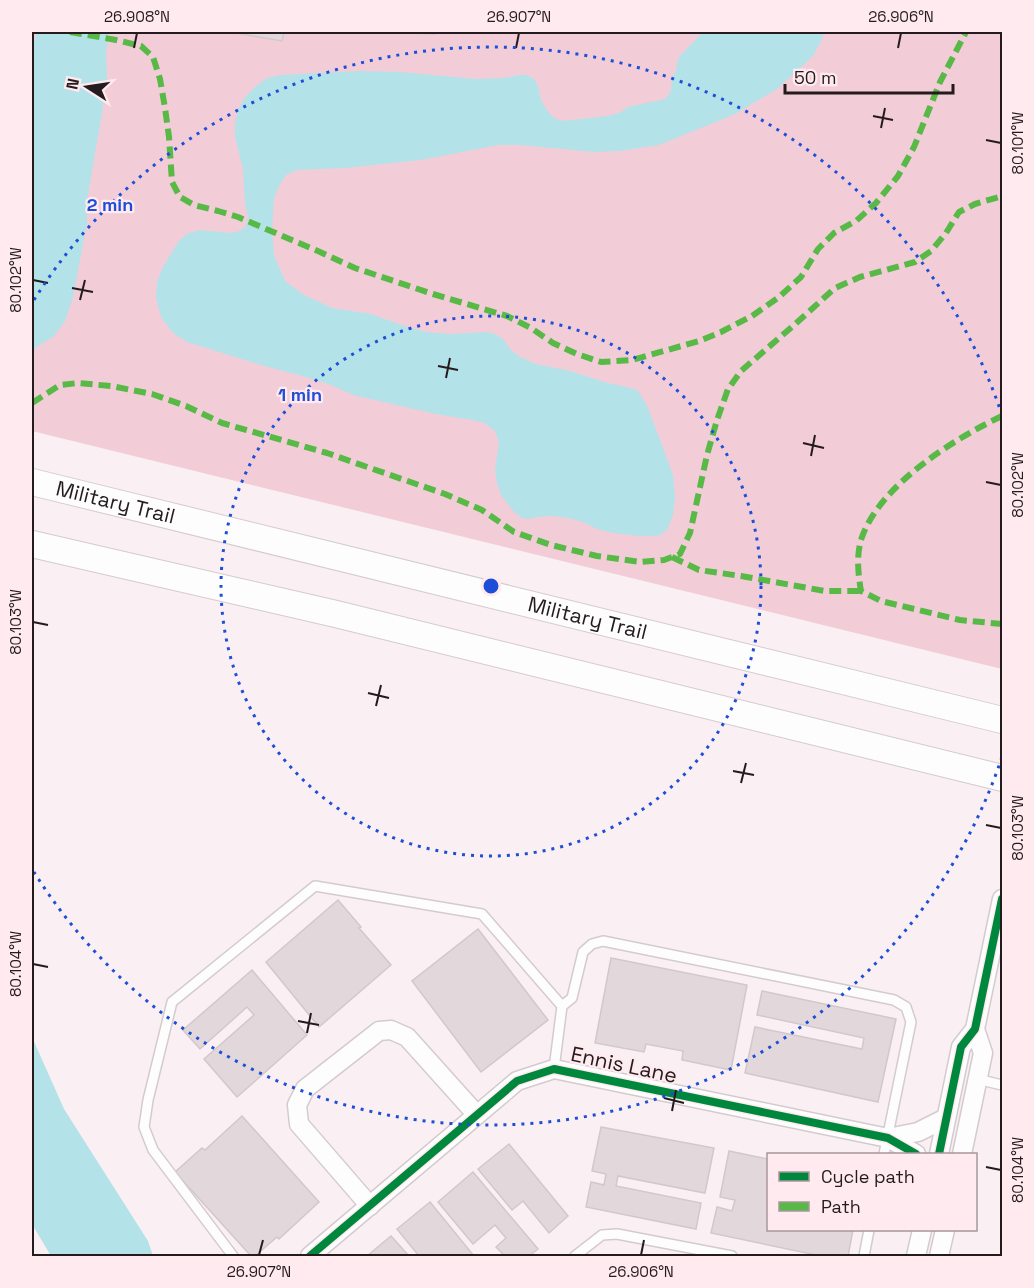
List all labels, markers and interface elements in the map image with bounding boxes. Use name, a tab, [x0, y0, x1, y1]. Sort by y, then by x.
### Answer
text: 26.908°N	[104, 7, 170, 26]
text: 26.907°N	[487, 7, 551, 26]
text: 26.906°N	[868, 7, 934, 26]
north arrow	[57, 57, 117, 117]
scale bar	[785, 57, 953, 95]
text: 50 m	[794, 66, 836, 89]
text: N	[61, 77, 84, 91]
text: 80.101°W	[1008, 112, 1027, 174]
text: 2 min	[87, 193, 133, 216]
text: 80.102°W	[6, 247, 25, 313]
text: 1 min	[278, 383, 322, 406]
text: 80.102°W	[1008, 452, 1027, 518]
street label: Military Trail	[53, 474, 178, 530]
centre of rings	[481, 576, 501, 596]
text: 80.103°W	[6, 589, 25, 655]
street label: Military Trail	[525, 590, 650, 645]
text: 80.103°W	[1008, 795, 1027, 861]
text: 80.104°W	[6, 931, 25, 997]
street label: Ennis Lane	[568, 1040, 680, 1089]
text: 80.104°W	[1008, 1137, 1027, 1203]
legend	[767, 1153, 977, 1231]
text: Cycle path	[821, 1165, 915, 1188]
text: Path	[821, 1195, 861, 1218]
text: 26.907°N	[227, 1262, 291, 1281]
text: 26.906°N	[608, 1262, 674, 1281]

